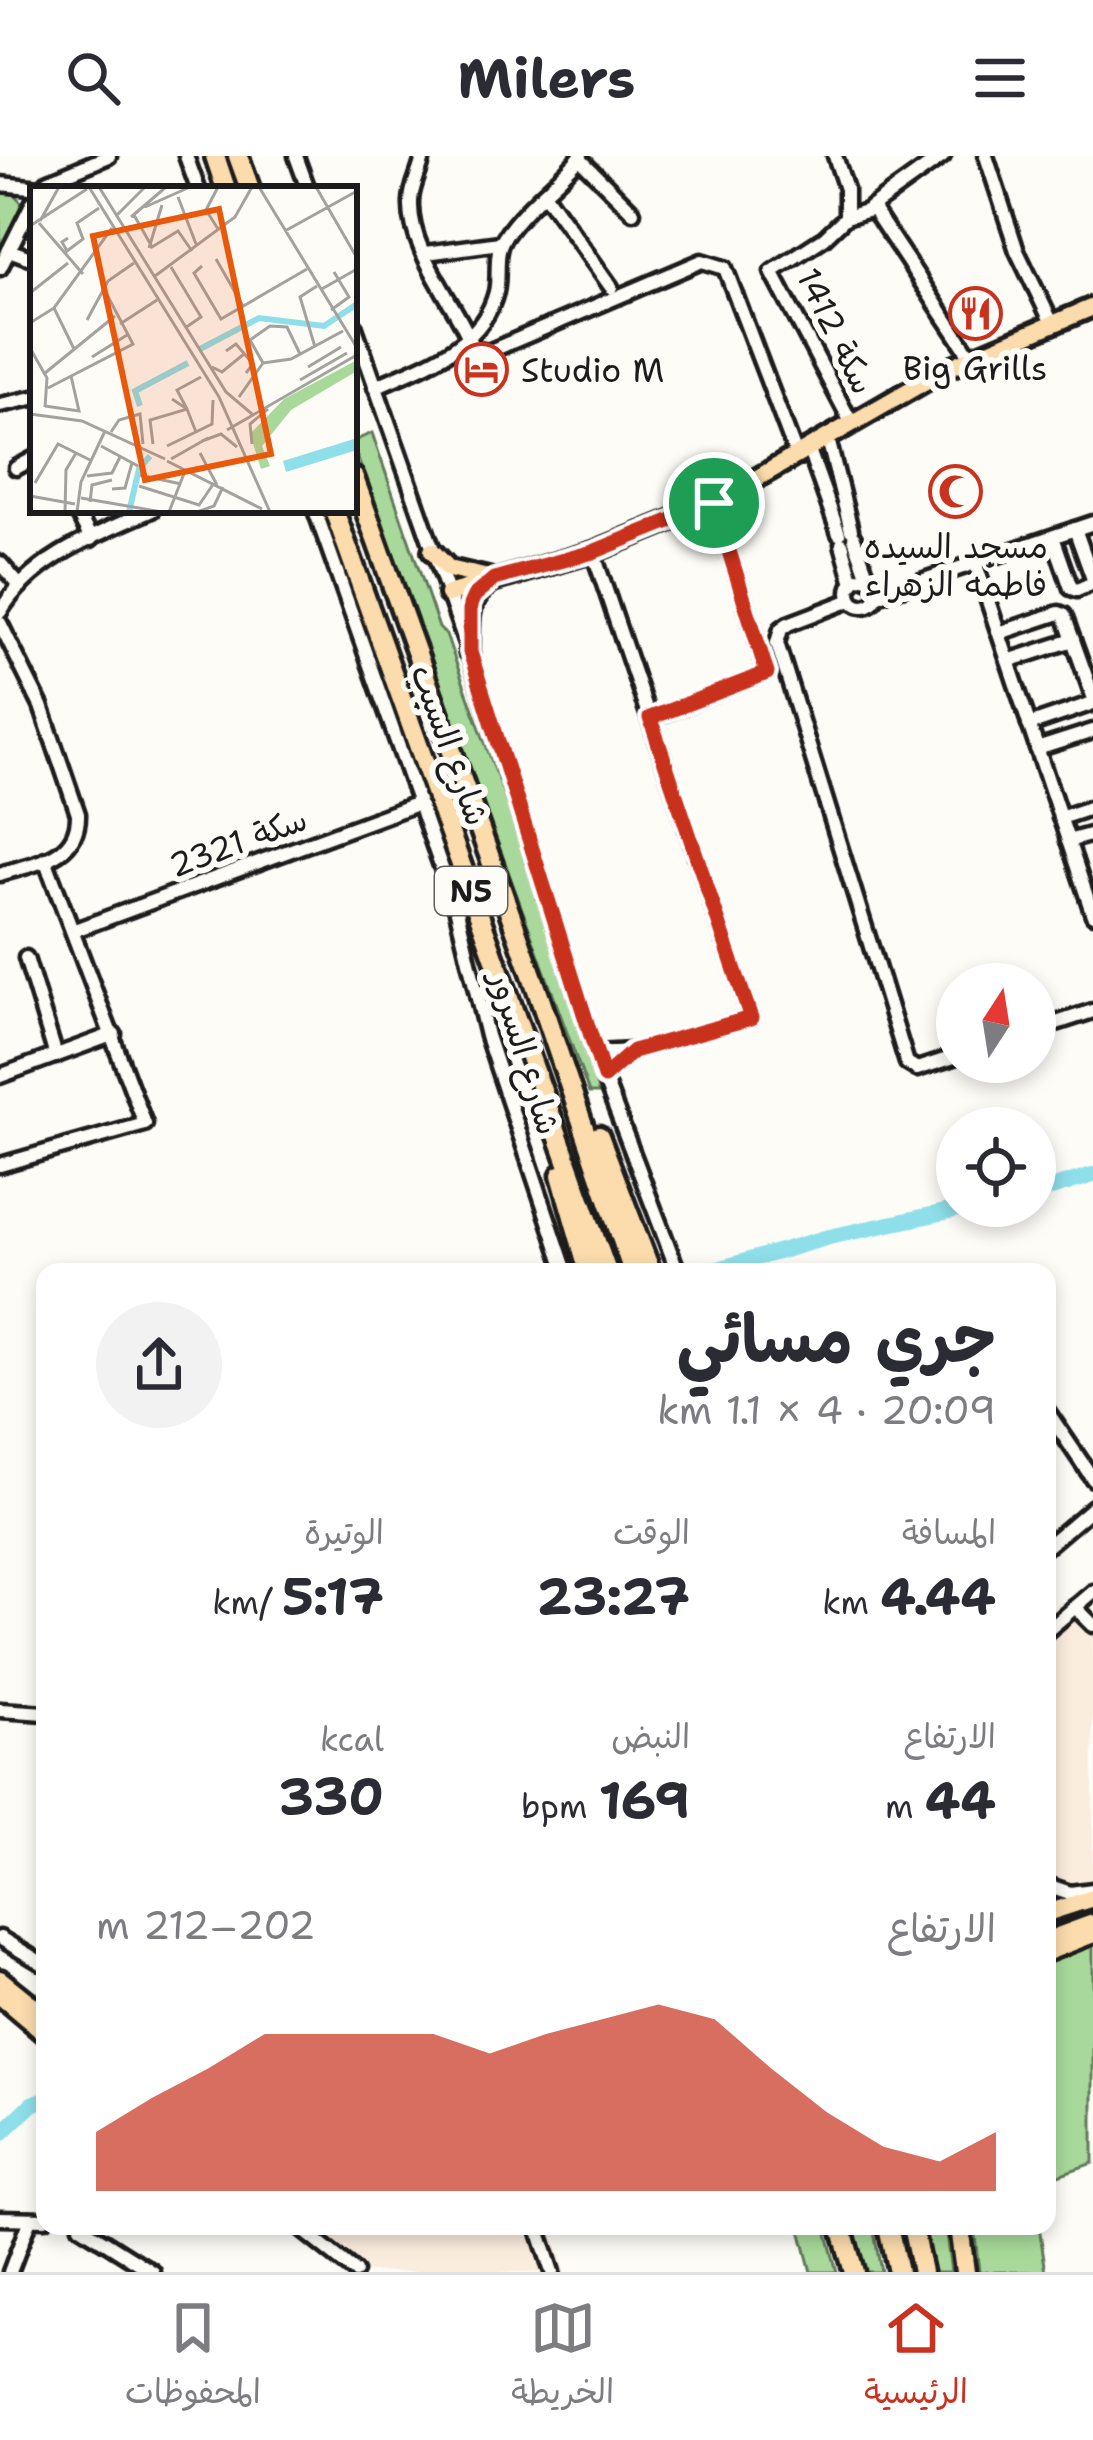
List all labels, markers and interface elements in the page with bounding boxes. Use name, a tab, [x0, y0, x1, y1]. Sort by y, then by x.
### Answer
text: Milers	[458, 42, 636, 114]
icon: search	[60, 45, 126, 111]
icon: menu	[967, 45, 1033, 111]
inset map	[30, 186, 357, 513]
street label: سكة 1412	[786, 260, 886, 402]
restaurant icon: Big Grills	[947, 286, 1003, 342]
hotel icon: Studio M	[454, 342, 510, 398]
place label: Big Grills	[903, 346, 1047, 391]
place label: Studio M	[521, 348, 664, 393]
pin	[663, 452, 765, 554]
mosque icon: مسجد السيده فاطمه الزهراء	[928, 464, 984, 520]
icon: arrive	[681, 470, 747, 536]
place label: مسجد السيده فاطمه الزهراء	[864, 524, 1048, 607]
street label: شارع السيب	[399, 658, 500, 832]
street label: سكة 2321	[163, 796, 313, 888]
road number: N5	[435, 867, 507, 915]
street label: شارع السرور	[477, 963, 571, 1140]
north arrow	[936, 963, 1056, 1083]
map controls	[936, 963, 1056, 1227]
button: locate	[936, 1107, 1056, 1227]
text: جري مسائي	[677, 1295, 996, 1383]
button: share	[96, 1302, 222, 1428]
text: 20:09 · 4 × 1.1 km	[657, 1384, 996, 1436]
text: الوتيرة	[304, 1510, 384, 1555]
text: الوقت	[613, 1510, 690, 1555]
text: المسافة	[902, 1510, 996, 1555]
text: 5:17	[282, 1562, 384, 1630]
text: 23:27	[536, 1562, 690, 1630]
text: 4.44	[880, 1562, 996, 1630]
text: /km	[212, 1580, 282, 1625]
text: km	[822, 1580, 880, 1625]
text: النبض	[611, 1714, 690, 1759]
text: الارتفاع	[903, 1714, 996, 1759]
text: kcal	[320, 1717, 384, 1762]
text: 330	[278, 1762, 384, 1830]
text: 169	[599, 1766, 690, 1834]
text: 44	[925, 1766, 996, 1834]
text: bpm	[521, 1784, 599, 1829]
text: m	[885, 1784, 925, 1829]
text: 202–212 m	[96, 1899, 315, 1951]
text: الارتفاع	[887, 1902, 996, 1954]
tab: المحفوظات	[125, 2295, 261, 2421]
tab: الخريطة	[511, 2295, 614, 2421]
tab: الرئيسية	[864, 2295, 968, 2421]

